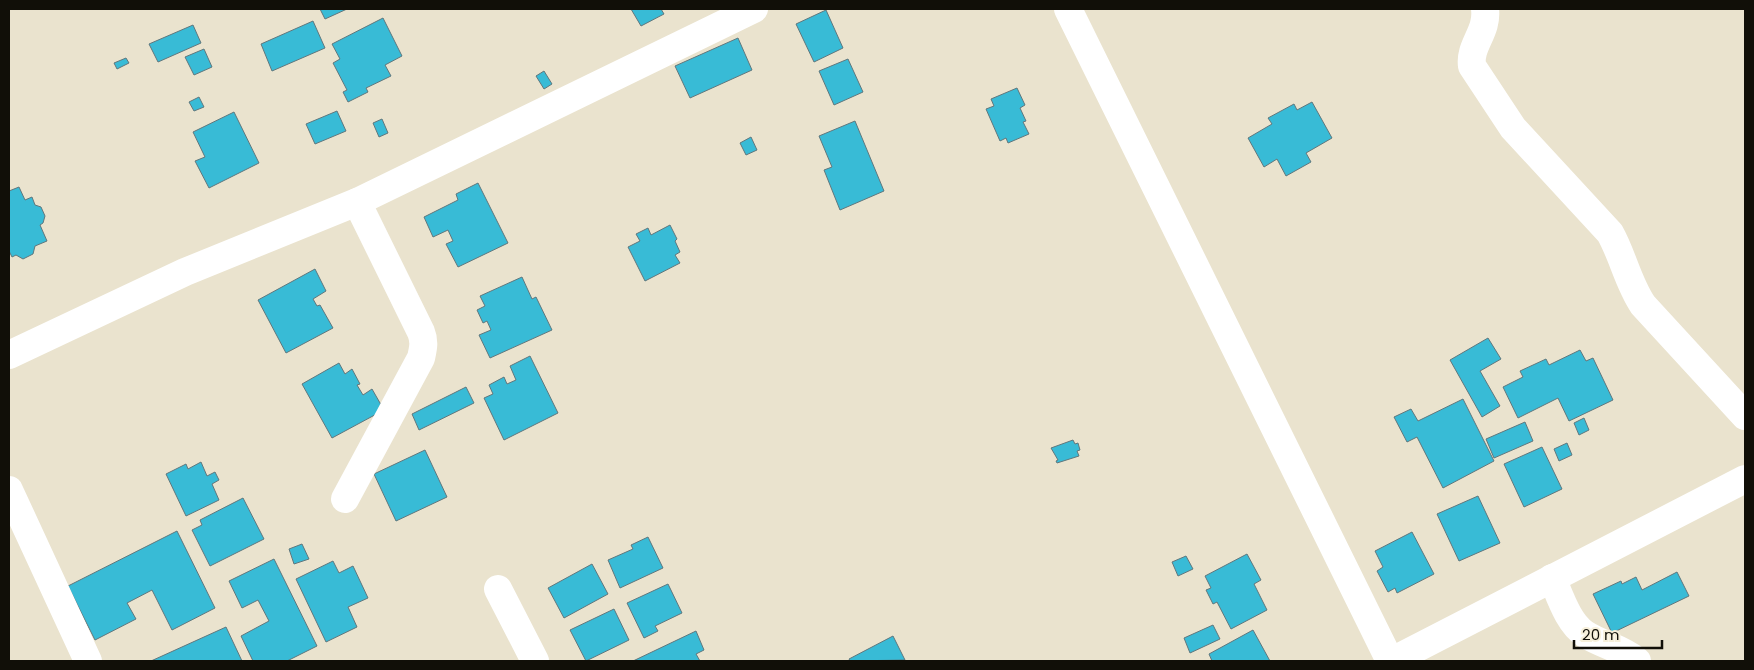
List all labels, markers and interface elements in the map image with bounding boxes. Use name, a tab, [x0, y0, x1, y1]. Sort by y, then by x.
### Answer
scale bar	[1574, 618, 1662, 650]
text: 20 m	[1582, 624, 1620, 645]

